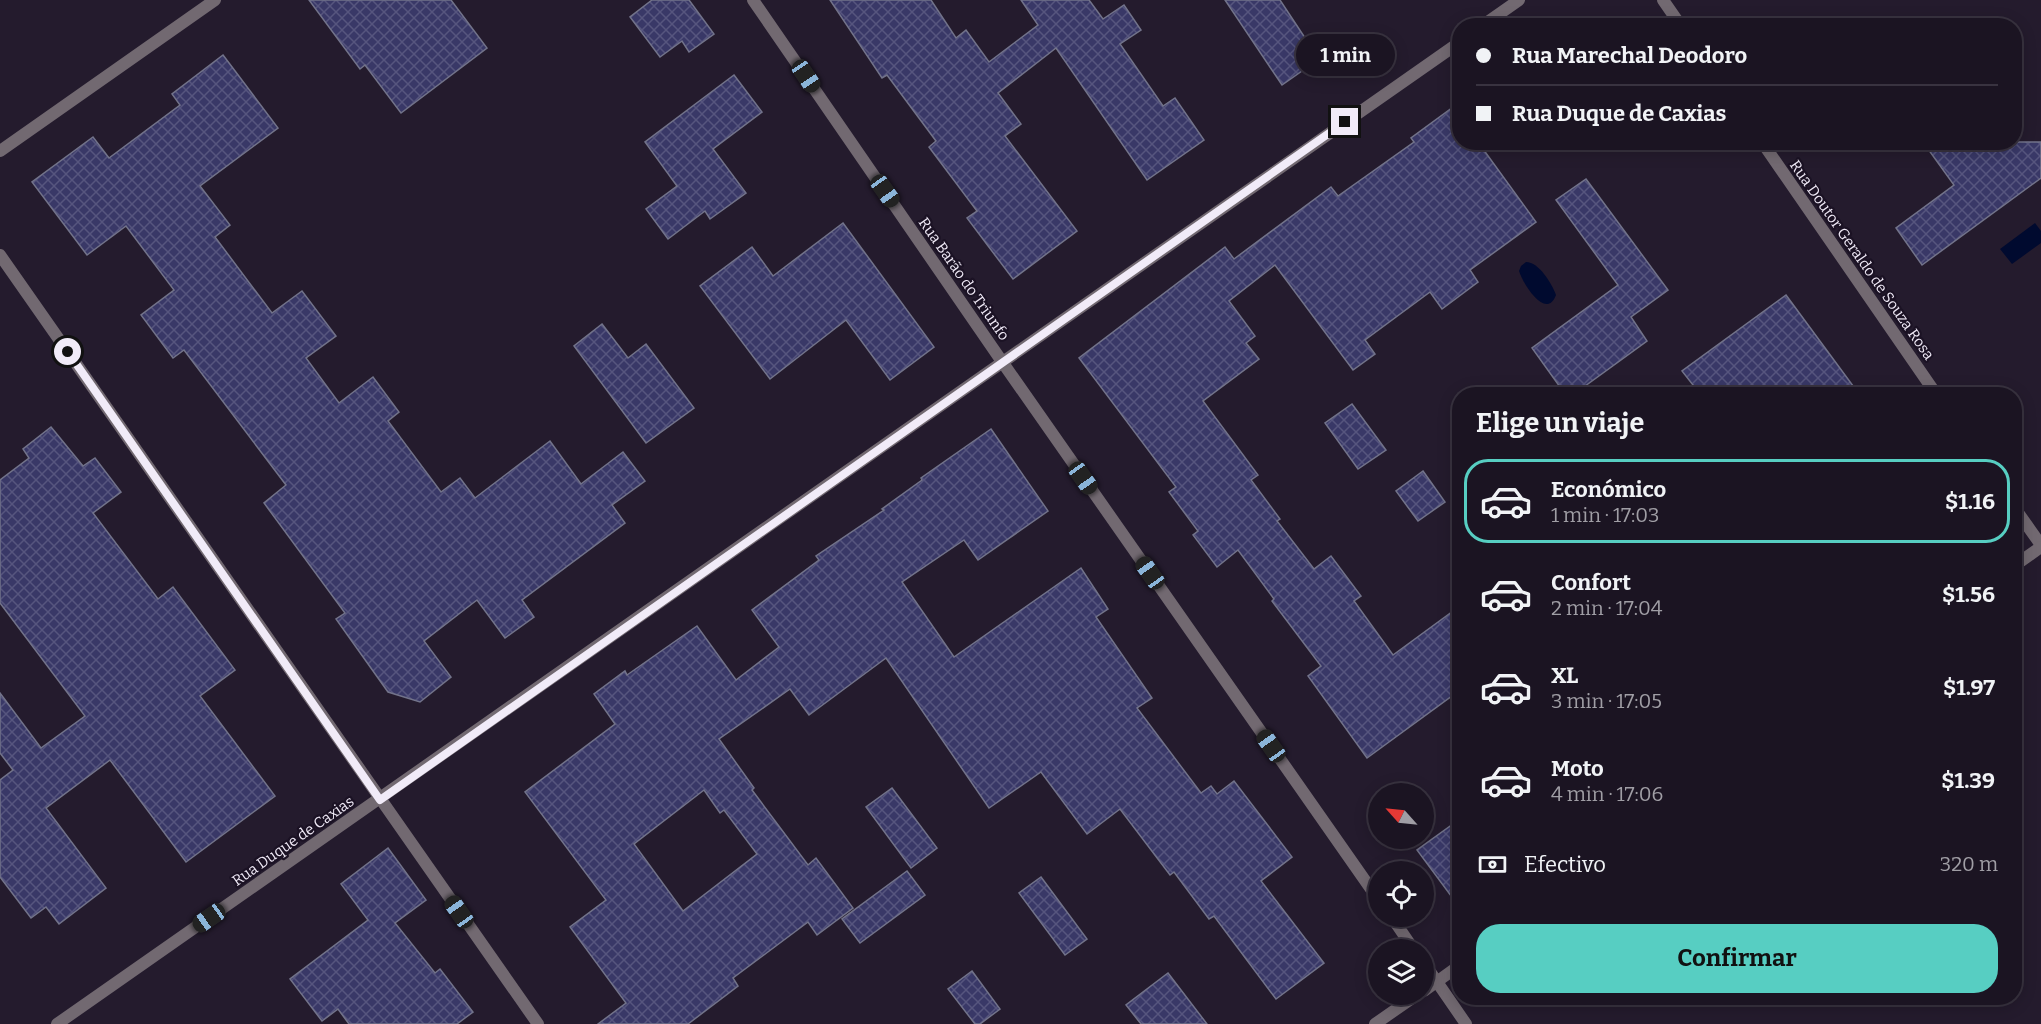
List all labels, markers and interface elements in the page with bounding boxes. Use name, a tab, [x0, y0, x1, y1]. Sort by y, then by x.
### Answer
callout: 1 min	[1296, 35, 1394, 77]
text: Rua Marechal Deodoro	[1512, 42, 1747, 69]
text: 1 min	[1320, 43, 1371, 67]
car	[788, 56, 824, 96]
text: Rua Duque de Caxias	[1512, 100, 1726, 127]
route end	[1331, 108, 1358, 135]
street label: Rua Doutor Geraldo de Souza Rosa	[1786, 157, 1938, 363]
car	[867, 171, 903, 211]
street label: Rua Barão do Triunfo	[915, 214, 1013, 344]
route start	[54, 338, 81, 365]
text: Elige un viaje	[1476, 407, 1644, 439]
car	[1065, 458, 1101, 498]
icon: car	[1479, 474, 1533, 528]
text: Económico	[1551, 476, 1666, 503]
text: $1.16	[1945, 488, 1995, 515]
text: 1 min · 17:03	[1551, 503, 1659, 527]
car	[1132, 553, 1168, 593]
icon: car	[1479, 567, 1533, 621]
text: Confort	[1551, 569, 1631, 596]
text: $1.56	[1942, 581, 1995, 608]
text: 2 min · 17:04	[1551, 596, 1662, 620]
icon: car	[1479, 660, 1533, 714]
text: XL	[1551, 662, 1578, 689]
text: $1.97	[1943, 674, 1995, 701]
text: 3 min · 17:05	[1551, 689, 1662, 713]
car	[1253, 726, 1289, 766]
icon: car	[1479, 753, 1533, 807]
text: Moto	[1551, 755, 1604, 782]
text: $1.39	[1941, 767, 1995, 794]
text: 4 min · 17:06	[1551, 782, 1663, 806]
north arrow	[1368, 783, 1434, 849]
map controls	[1368, 783, 1434, 1005]
street label: Rua Duque de Caxias	[229, 792, 357, 890]
icon: cash	[1476, 848, 1509, 881]
text: Efectivo	[1524, 851, 1606, 878]
text: 320 m	[1940, 852, 1998, 876]
button: locate	[1368, 861, 1434, 927]
car	[441, 892, 477, 932]
car	[189, 900, 229, 936]
button: Confirmar	[1476, 924, 1998, 993]
button: layers	[1368, 939, 1434, 1005]

